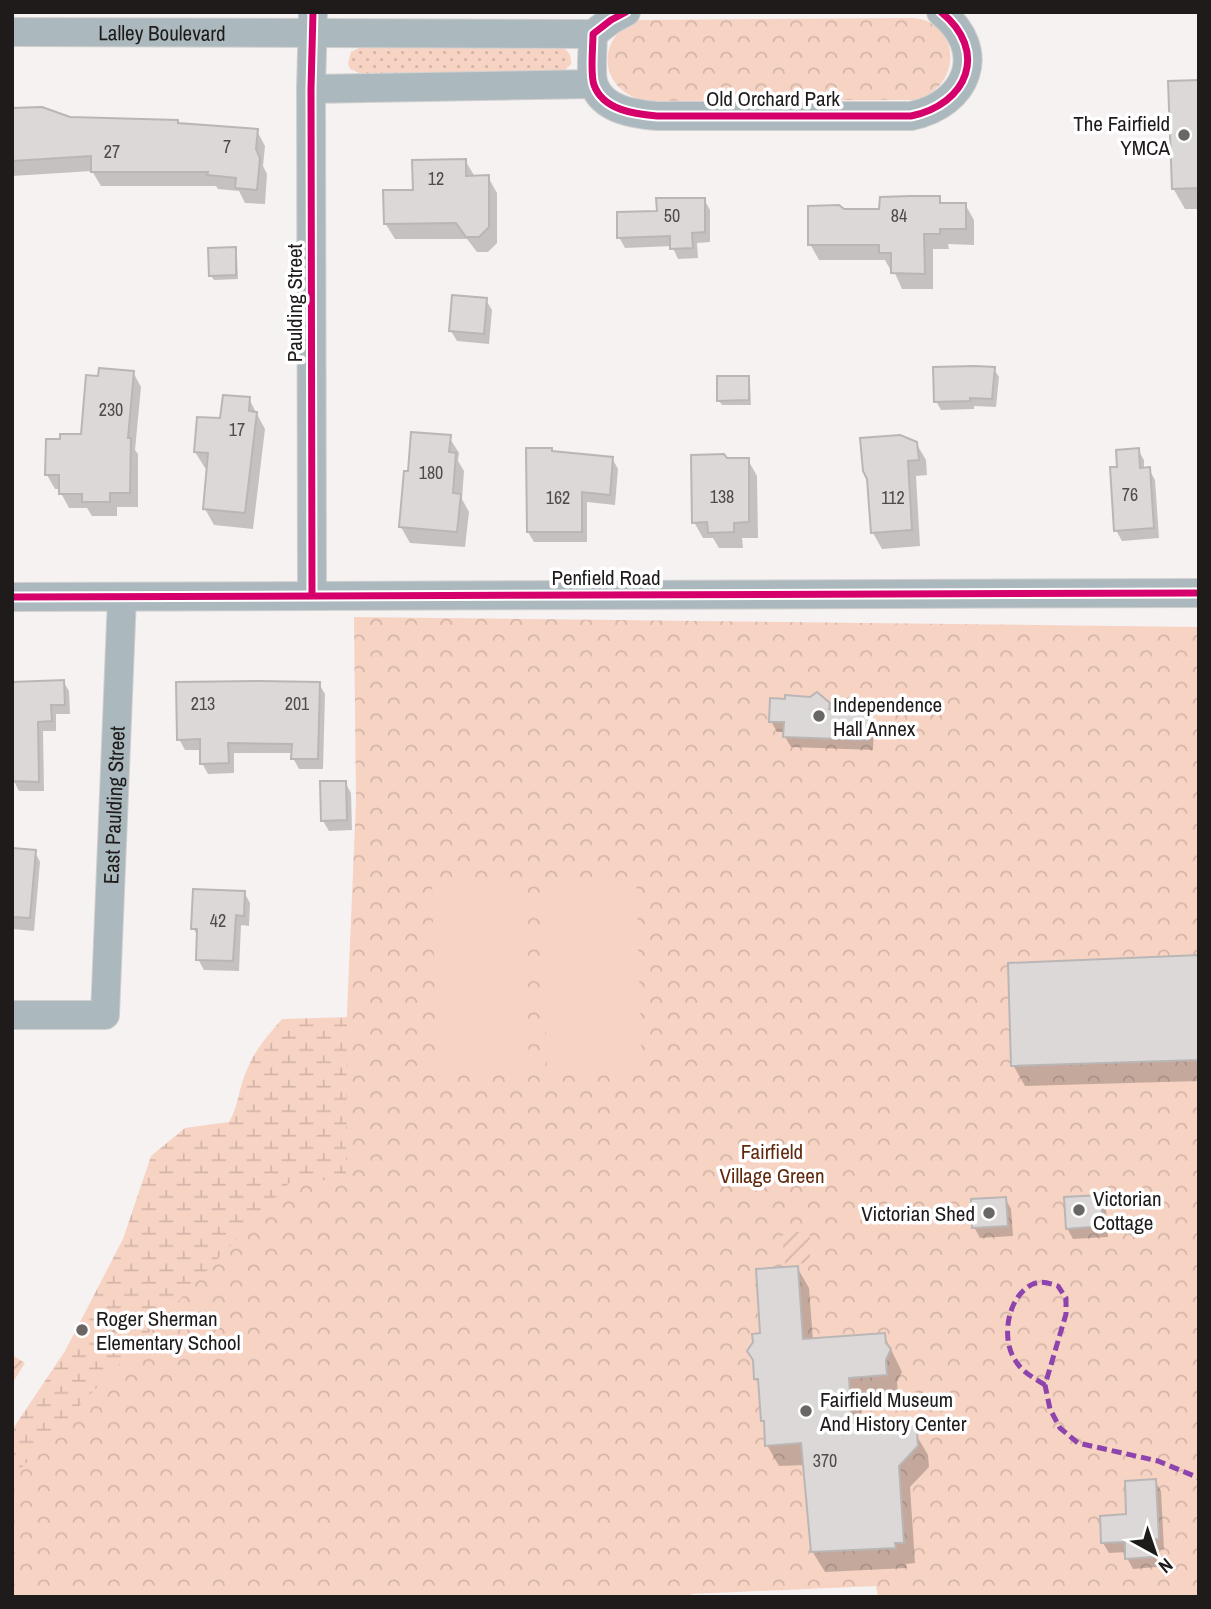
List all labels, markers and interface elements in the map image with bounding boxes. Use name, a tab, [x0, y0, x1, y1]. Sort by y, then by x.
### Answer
street label: Lalley Boulevard	[98, 18, 226, 47]
street label: Old Orchard Park	[706, 84, 840, 113]
place label: The Fairfield YMCA	[1073, 109, 1171, 162]
marker: The Fairfield YMCA	[1176, 127, 1192, 143]
house number: 7	[223, 134, 231, 159]
house number: 27	[104, 139, 120, 164]
house number: 12	[428, 166, 444, 191]
house number: 50	[664, 203, 680, 228]
house number: 84	[891, 203, 907, 228]
street label: Paulding Street	[280, 243, 309, 362]
house number: 230	[99, 397, 123, 422]
house number: 17	[229, 417, 245, 442]
house number: 180	[419, 460, 443, 485]
house number: 76	[1122, 482, 1138, 507]
house number: 138	[710, 484, 734, 509]
house number: 162	[546, 485, 570, 510]
house number: 112	[881, 485, 905, 510]
street label: Penfield Road	[551, 563, 661, 592]
place label: Independence Hall Annex	[833, 690, 942, 743]
house number: 213	[191, 691, 215, 716]
house number: 201	[285, 691, 310, 716]
marker: Independence Hall Annex	[811, 708, 827, 724]
street label: East Paulding Street	[96, 725, 131, 885]
house number: 42	[210, 908, 226, 933]
park label: Fairfield Village Green	[720, 1137, 825, 1190]
place label: Victorian Cottage	[1093, 1184, 1162, 1237]
place label: Victorian Shed	[861, 1199, 975, 1228]
marker: Victorian Cottage	[1071, 1202, 1087, 1218]
marker: Victorian Shed	[981, 1205, 997, 1221]
place label: Roger Sherman Elementary School	[96, 1304, 241, 1357]
marker: Roger Sherman Elementary School	[74, 1322, 90, 1338]
place label: Fairfield Museum And History Center	[819, 1385, 967, 1438]
marker: Fairfield Museum And History Center	[798, 1403, 814, 1419]
house number: 370	[813, 1448, 837, 1473]
north arrow	[1120, 1518, 1190, 1588]
text: N	[1153, 1552, 1179, 1580]

